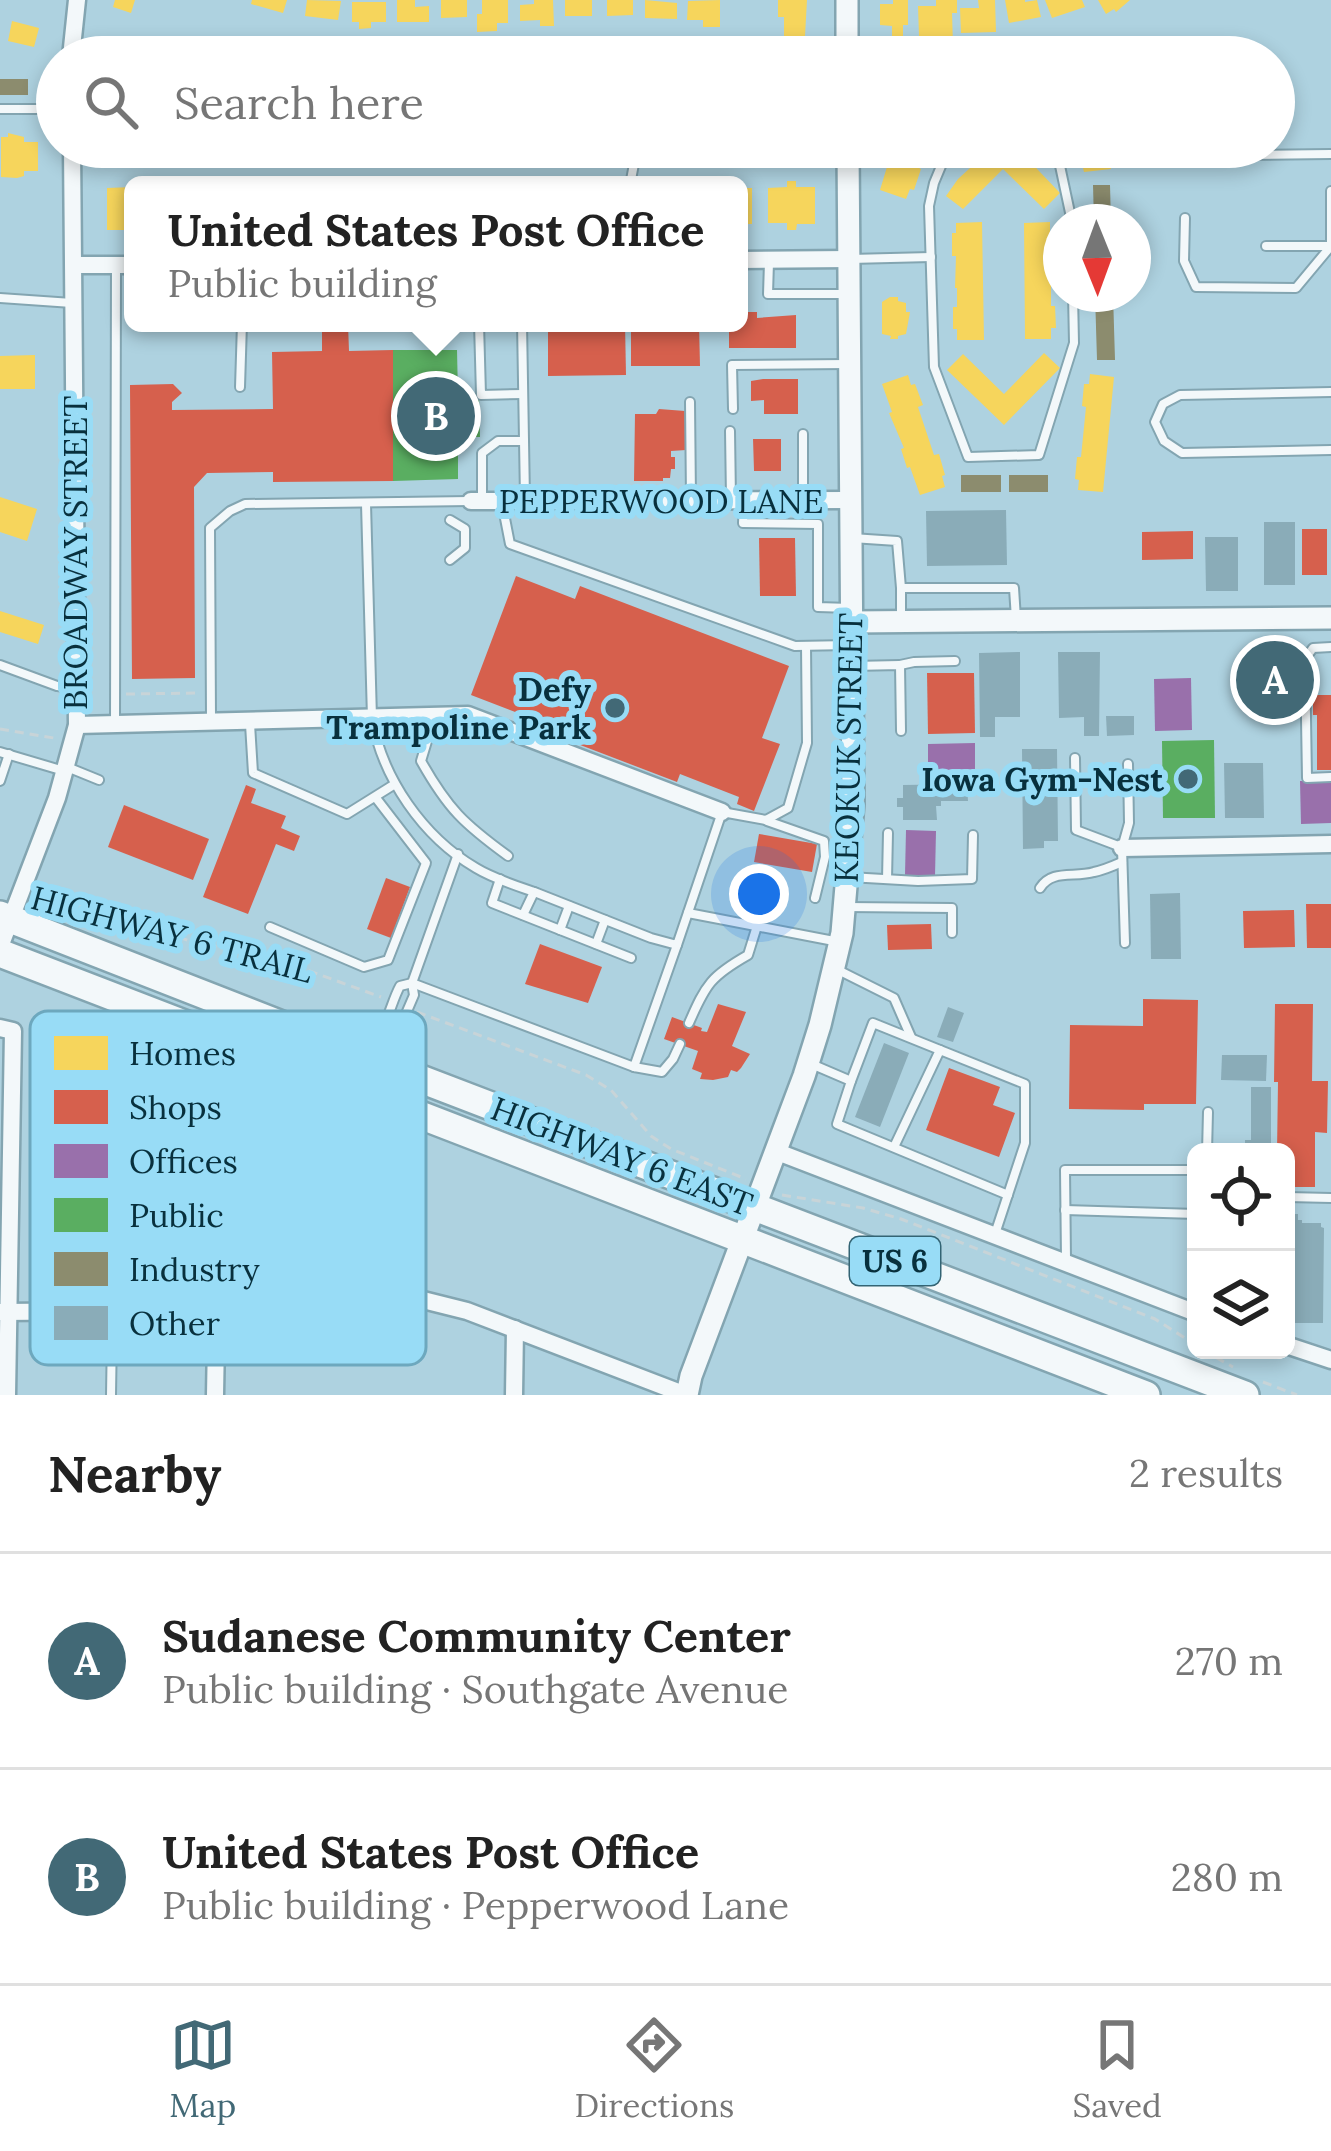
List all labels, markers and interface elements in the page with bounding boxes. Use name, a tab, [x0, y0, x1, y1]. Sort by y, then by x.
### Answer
search box	[36, 36, 1295, 168]
icon: search	[78, 69, 144, 135]
text: Search here	[174, 74, 424, 131]
popup	[124, 176, 748, 332]
text: United States Post Office	[167, 201, 705, 258]
north arrow	[1043, 204, 1151, 312]
text: Public building	[167, 258, 437, 308]
pin: B	[397, 371, 475, 461]
street label: BROADWAY STREET	[54, 396, 96, 710]
street label: PEPPERWOOD LANE	[499, 480, 823, 522]
street label: KEOKUK STREET	[825, 613, 871, 883]
pin: A	[1236, 635, 1314, 725]
place label: Defy Trampoline Park	[326, 668, 592, 748]
marker: Defy Trampoline Park	[602, 695, 628, 721]
place label: Iowa Gym-Nest	[921, 758, 1165, 800]
marker: Iowa Gym-Nest	[1175, 766, 1201, 792]
your location	[729, 864, 789, 924]
street label: HIGHWAY 6 TRAIL	[27, 876, 317, 992]
legend	[30, 1011, 426, 1365]
text: Homes	[129, 1032, 236, 1074]
text: Shops	[129, 1086, 222, 1128]
street label: HIGHWAY 6 EAST	[485, 1087, 759, 1225]
text: Offices	[129, 1140, 238, 1182]
map controls	[1187, 1143, 1295, 1359]
button: locate	[1187, 1143, 1295, 1251]
text: Public	[129, 1194, 224, 1236]
road number: US 6	[850, 1237, 940, 1285]
text: Industry	[129, 1248, 260, 1290]
button: layers	[1187, 1251, 1295, 1359]
text: Other	[129, 1302, 221, 1344]
text: Nearby	[48, 1441, 221, 1506]
text: 2 results	[1129, 1448, 1283, 1498]
text: Sudanese Community Center	[162, 1607, 791, 1664]
text: A	[74, 1636, 100, 1686]
text: 270 m	[1175, 1636, 1283, 1686]
text: Public building · Southgate Avenue	[162, 1664, 788, 1714]
text: United States Post Office	[162, 1823, 699, 1880]
text: B	[74, 1852, 100, 1902]
text: 280 m	[1171, 1852, 1283, 1902]
text: Public building · Pepperwood Lane	[162, 1880, 789, 1930]
tab: Map	[169, 2012, 236, 2126]
tab: Directions	[575, 2012, 734, 2126]
tab: Saved	[1073, 2012, 1162, 2126]

